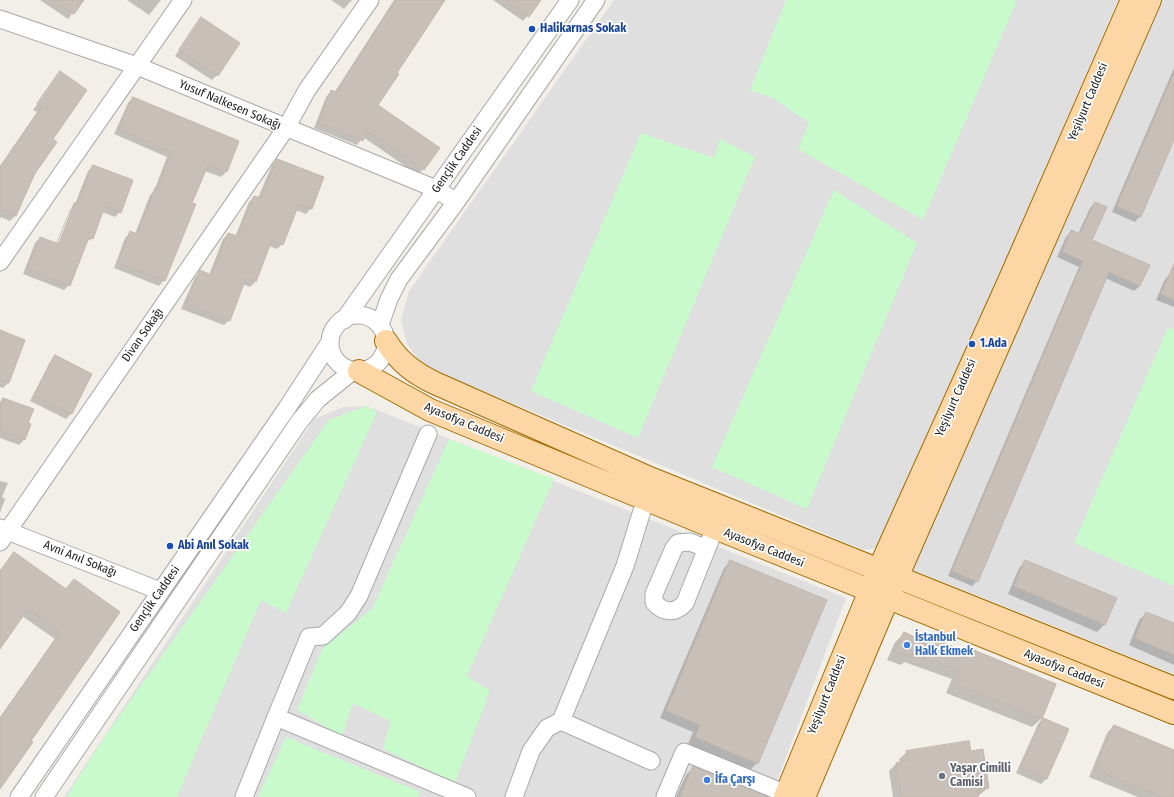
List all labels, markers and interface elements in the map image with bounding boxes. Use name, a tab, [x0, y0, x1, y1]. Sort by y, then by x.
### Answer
place label: Halikarnas Sokak	[540, 22, 626, 36]
marker: Halikarnas Sokak	[527, 24, 537, 34]
street label: Yeşilyurt Caddesi	[1065, 61, 1111, 143]
street label: Yusuf Nalkesen Sokağı	[177, 77, 283, 133]
street label: Gençlik Caddesi	[429, 124, 485, 196]
street label: Divan Sokağı	[119, 305, 167, 365]
place label: 1.Ada	[980, 337, 1007, 351]
marker: 1.Ada	[967, 339, 977, 349]
street label: Yeşilyurt Caddesi	[932, 357, 980, 439]
street label: Ayasofya Caddesi	[422, 400, 506, 446]
street label: Ayasofya Caddesi	[722, 525, 806, 571]
street label: Avni Anıl Sokağı	[41, 538, 119, 580]
place label: Abi Anıl Sokak	[178, 539, 249, 553]
marker: Abi Anıl Sokak	[165, 541, 175, 551]
street label: Gençlik Caddesi	[127, 563, 183, 635]
place label: İstanbul Halk Ekmek	[915, 631, 973, 659]
marker: İstanbul Halk Ekmek	[902, 640, 912, 650]
street label: Ayasofya Caddesi	[1022, 646, 1106, 692]
street label: Yeşilyurt Caddesi	[805, 653, 849, 737]
place label: Yaşar Cimilli Camisi	[950, 762, 1011, 790]
marker: Yaşar Cimilli Camisi	[937, 771, 947, 781]
place label: İfa Çarşı	[715, 773, 755, 787]
marker: İfa Çarşı	[702, 775, 712, 785]

